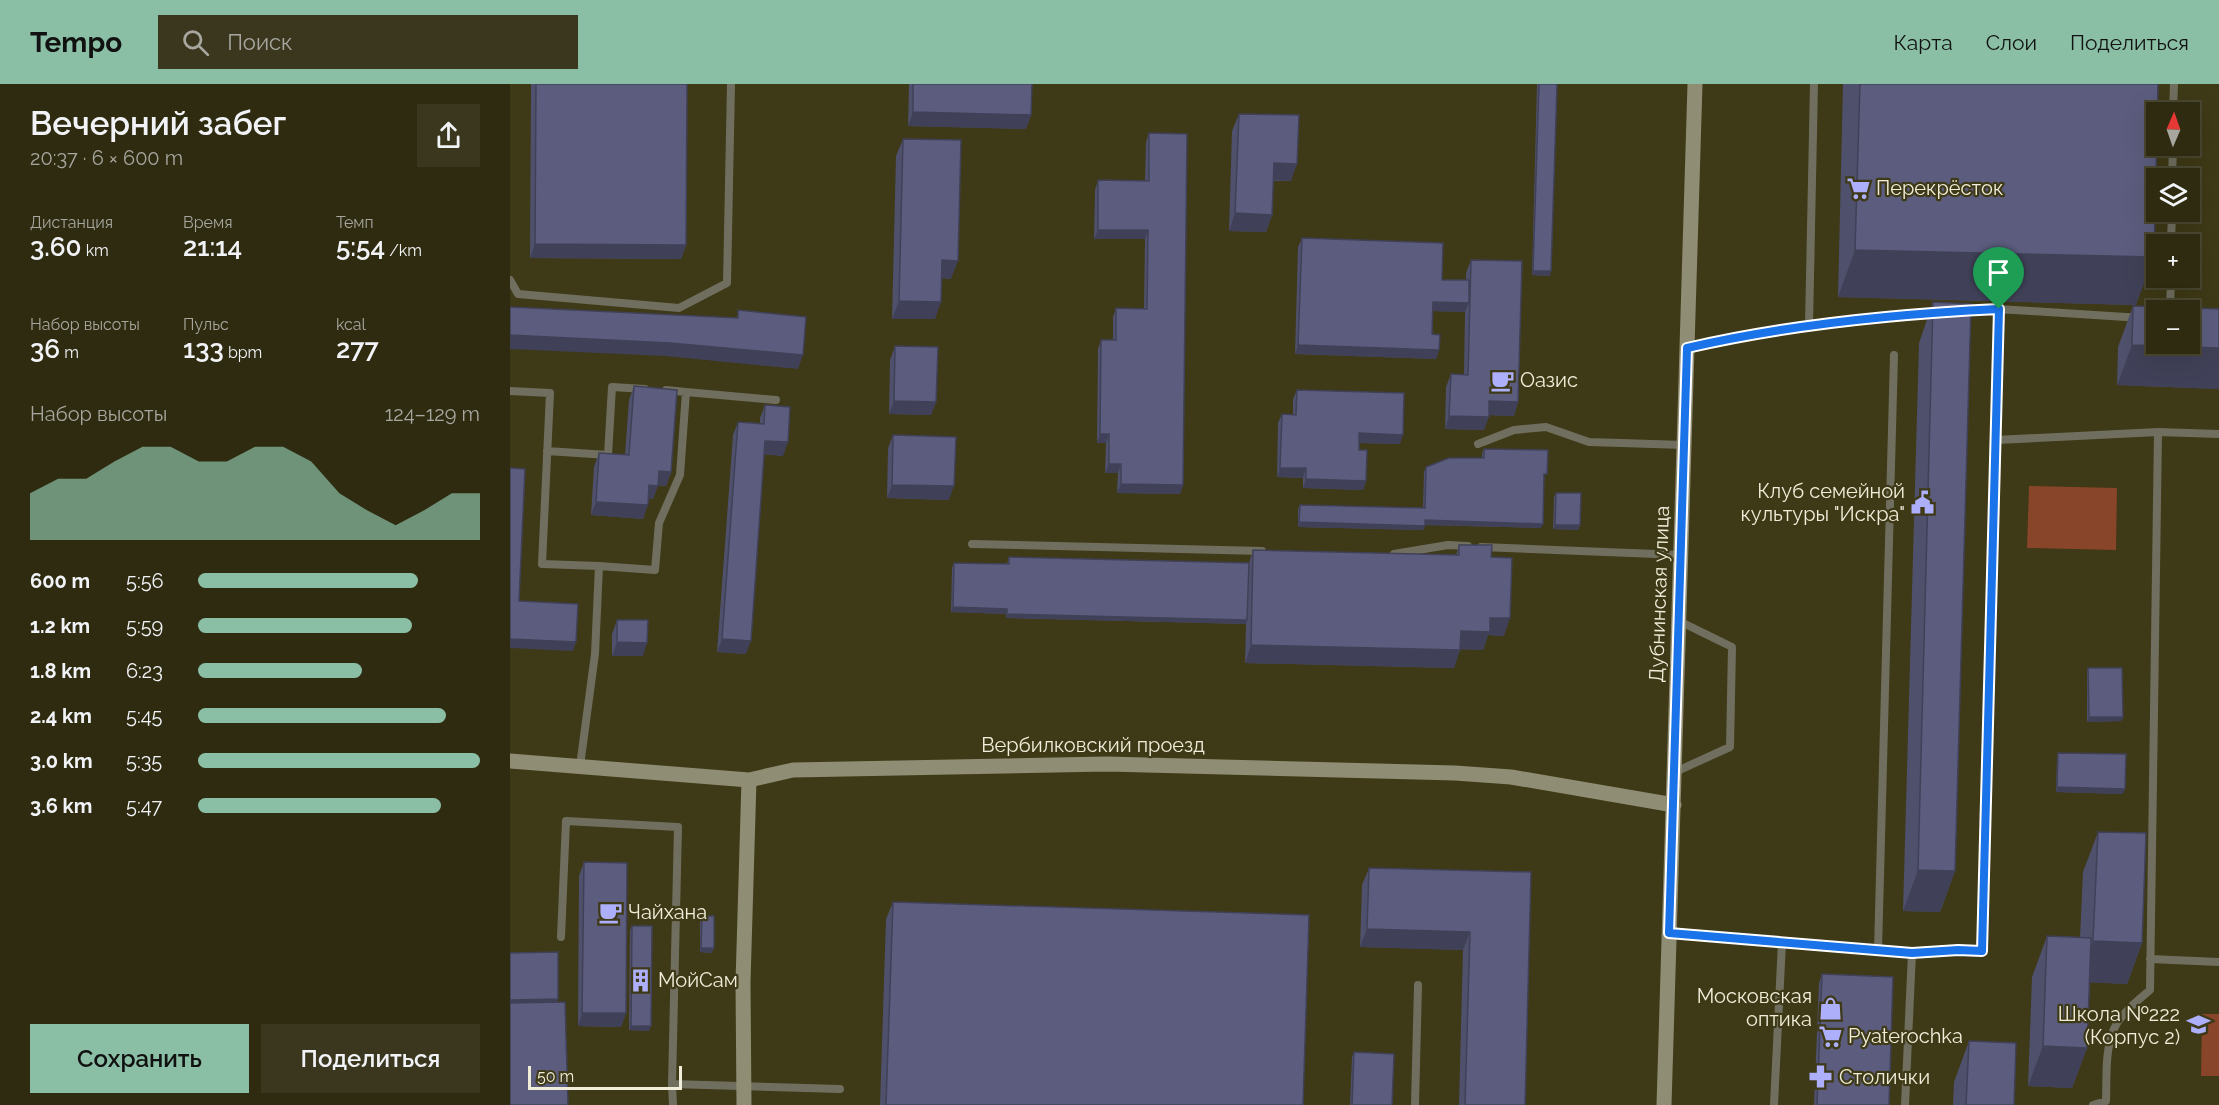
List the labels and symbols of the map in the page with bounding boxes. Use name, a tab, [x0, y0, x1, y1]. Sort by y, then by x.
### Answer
north arrow	[2146, 102, 2200, 156]
supermarket icon: Перекрёсток	[1845, 175, 1871, 201]
place label: Перекрёсток	[1876, 176, 2003, 200]
pin	[1973, 247, 2024, 309]
cafe icon: Оазис	[1489, 367, 1515, 393]
place label: Оазис	[1520, 368, 1578, 392]
place label: Клуб семейной культуры "Искра"	[1740, 479, 1905, 526]
public building icon: Клуб семейной культуры "Искра"	[1910, 490, 1936, 516]
street label: Дубнинская улица	[1644, 505, 1674, 683]
street label: Вербилковский проезд	[981, 733, 1205, 757]
cafe icon: Чайхана	[597, 899, 623, 925]
place label: Чайхана	[628, 900, 707, 924]
building icon: МойСам	[627, 967, 653, 993]
place label: МойСам	[658, 968, 738, 992]
place label: Московская оптика	[1697, 984, 1812, 1031]
shop icon: Московская оптика	[1817, 995, 1843, 1021]
place label: Школа №222 (Корпус 2)	[2058, 1002, 2180, 1049]
school or university icon: Школа №222 (Корпус 2)	[2185, 1012, 2211, 1038]
supermarket icon: Pyaterochka	[1817, 1023, 1843, 1049]
place label: Pyaterochka	[1848, 1024, 1963, 1048]
scale bar	[528, 1063, 682, 1090]
pharmacy icon: Столички	[1808, 1064, 1834, 1090]
place label: Столички	[1839, 1065, 1930, 1089]

